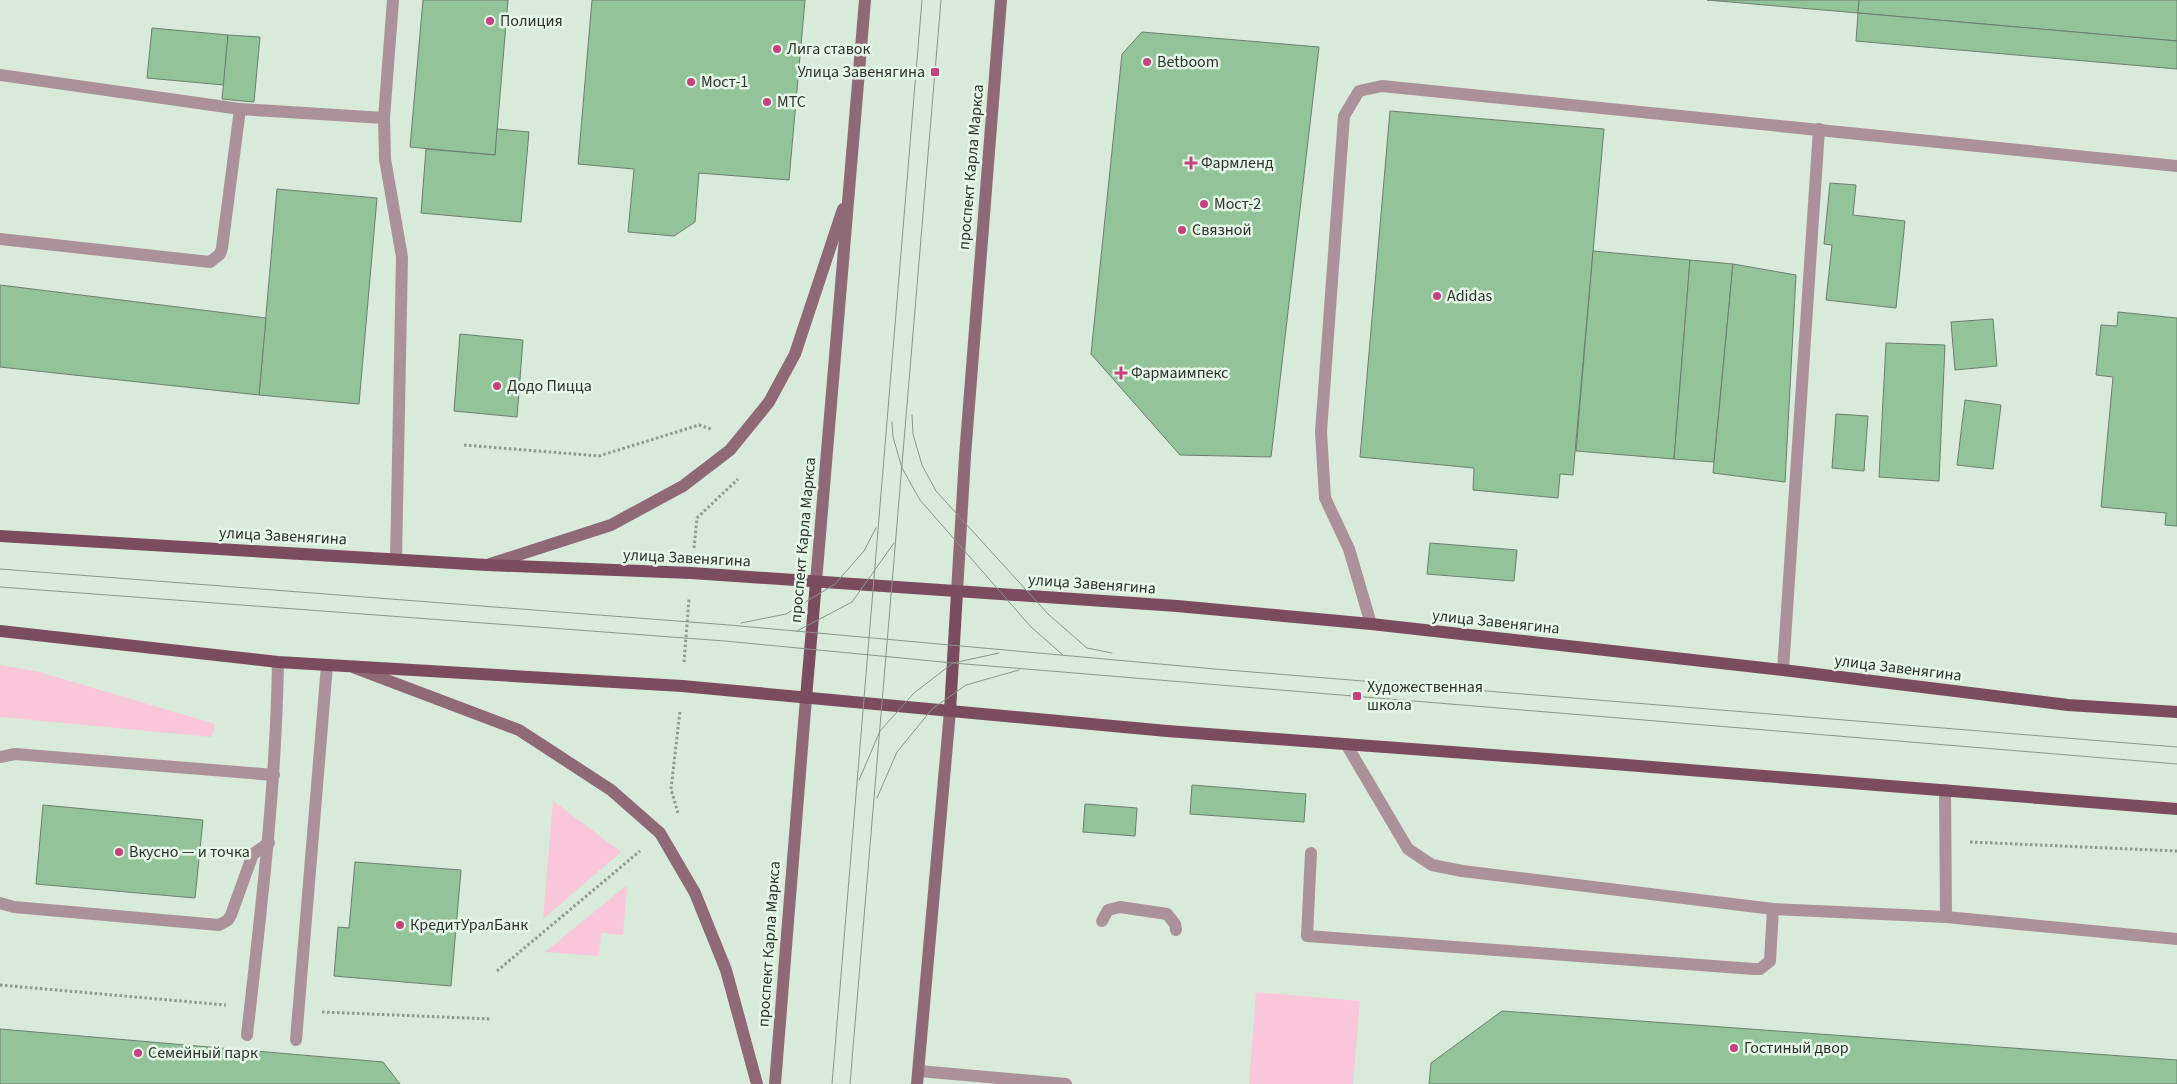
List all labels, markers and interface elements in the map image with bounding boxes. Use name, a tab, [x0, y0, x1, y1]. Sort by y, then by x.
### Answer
place label: Полиция	[500, 10, 563, 32]
marker: Полиция	[484, 15, 496, 27]
place label: Лига ставок	[787, 38, 870, 60]
marker: Лига ставок	[771, 43, 783, 55]
place label: Betboom	[1157, 51, 1219, 73]
marker: Betboom	[1141, 56, 1153, 68]
place label: Улица Завенягина	[797, 61, 925, 83]
marker: Улица Завенягина	[929, 66, 941, 78]
place label: Мост-1	[701, 71, 748, 93]
marker: Мост-1	[685, 76, 697, 88]
street label: проспект Карла Маркса	[953, 83, 989, 251]
place label: МТС	[777, 91, 806, 113]
marker: МТС	[761, 96, 773, 108]
place label: Фармленд	[1201, 152, 1274, 174]
marker: Фармленд	[1185, 157, 1197, 169]
place label: Мост-2	[1214, 193, 1261, 215]
marker: Мост-2	[1198, 198, 1210, 210]
place label: Связной	[1192, 219, 1251, 241]
marker: Связной	[1176, 224, 1188, 236]
place label: Adidas	[1447, 285, 1492, 307]
marker: Adidas	[1431, 290, 1443, 302]
place label: Фармаимпекс	[1131, 362, 1228, 384]
marker: Фармаимпекс	[1115, 367, 1127, 379]
place label: Додо Пицца	[507, 375, 592, 397]
marker: Додо Пицца	[491, 380, 503, 392]
street label: проспект Карла Маркса	[785, 456, 821, 624]
street label: улица Завенягина	[219, 522, 347, 550]
street label: улица Завенягина	[623, 544, 751, 572]
street label: улица Завенягина	[1027, 569, 1157, 599]
street label: улица Завенягина	[1431, 604, 1561, 640]
street label: улица Завенягина	[1833, 649, 1963, 687]
place label: Художественная школа	[1367, 676, 1483, 716]
marker: Художественная школа	[1351, 690, 1363, 702]
place label: Вкусно — и точка	[129, 841, 250, 863]
marker: Вкусно — и точка	[113, 846, 125, 858]
street label: проспект Карла Маркса	[752, 860, 786, 1028]
place label: КредитУралБанк	[410, 914, 528, 936]
marker: КредитУралБанк	[394, 919, 406, 931]
place label: Гостиный двор	[1744, 1037, 1849, 1059]
place label: Семейный парк	[148, 1042, 258, 1064]
marker: Гостиный двор	[1728, 1042, 1740, 1054]
marker: Семейный парк	[132, 1047, 144, 1059]

